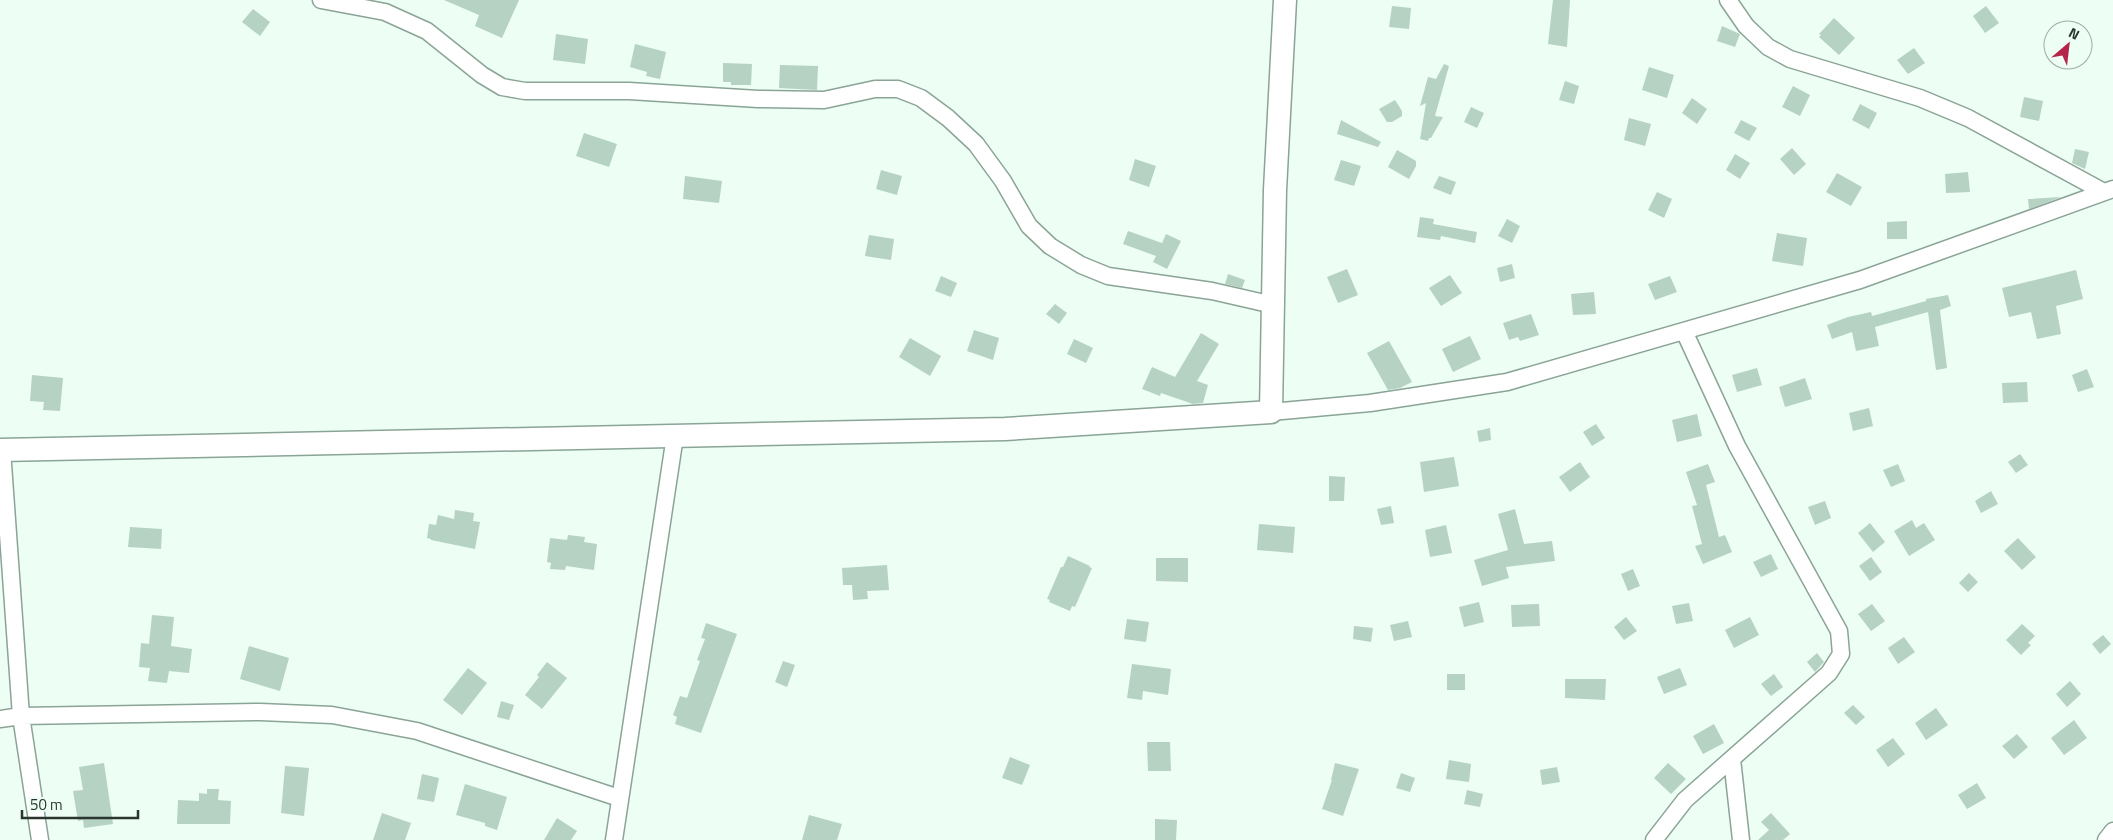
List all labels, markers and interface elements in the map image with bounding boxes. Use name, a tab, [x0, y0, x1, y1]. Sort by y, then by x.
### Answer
north arrow	[2043, 20, 2093, 70]
text: N	[2065, 22, 2084, 45]
scale bar	[22, 788, 139, 820]
text: 50 m	[30, 793, 63, 816]

